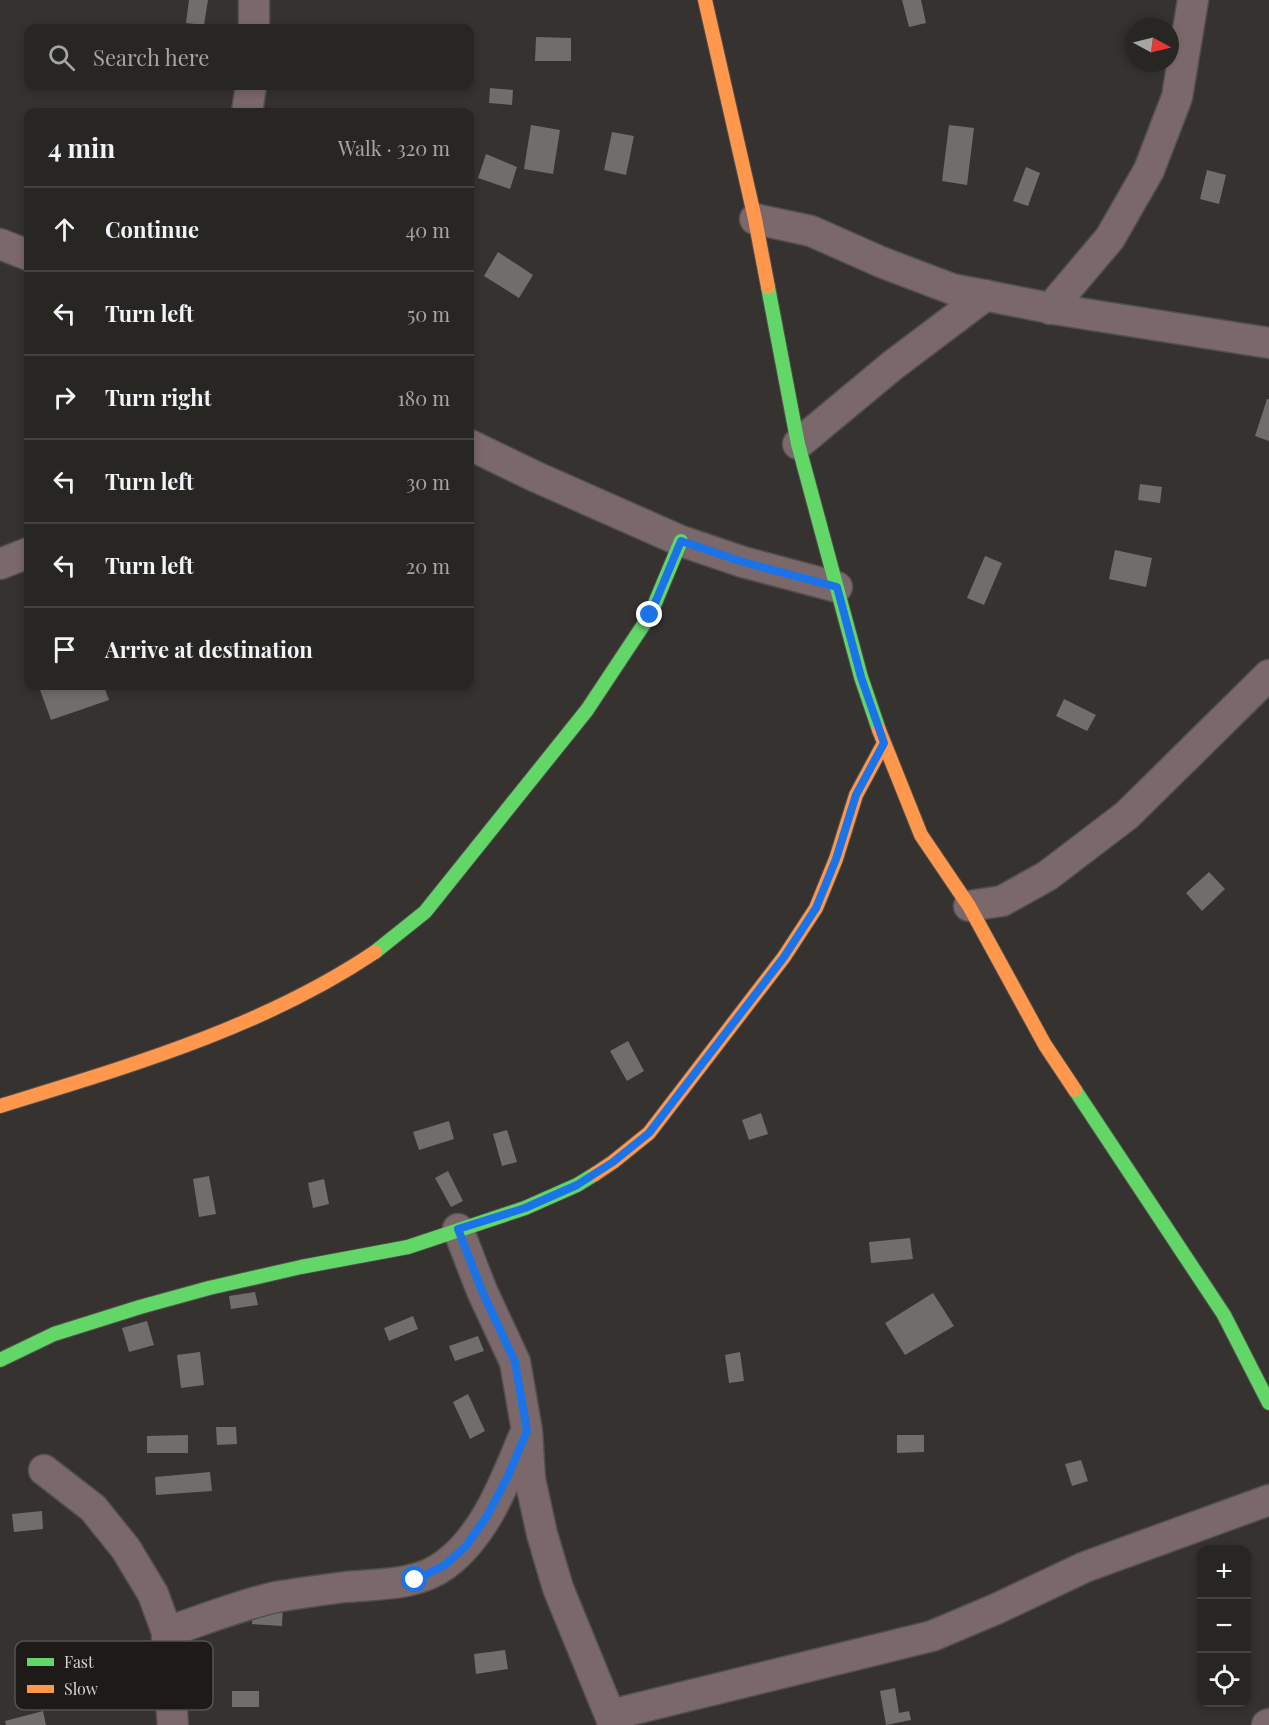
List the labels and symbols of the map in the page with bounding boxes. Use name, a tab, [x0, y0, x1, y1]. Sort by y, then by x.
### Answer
north arrow	[1125, 18, 1179, 72]
route end	[636, 601, 662, 627]
route start	[401, 1566, 427, 1592]
legend	[15, 1641, 213, 1710]
text: Fast	[64, 1651, 94, 1672]
text: Slow	[64, 1678, 99, 1699]

